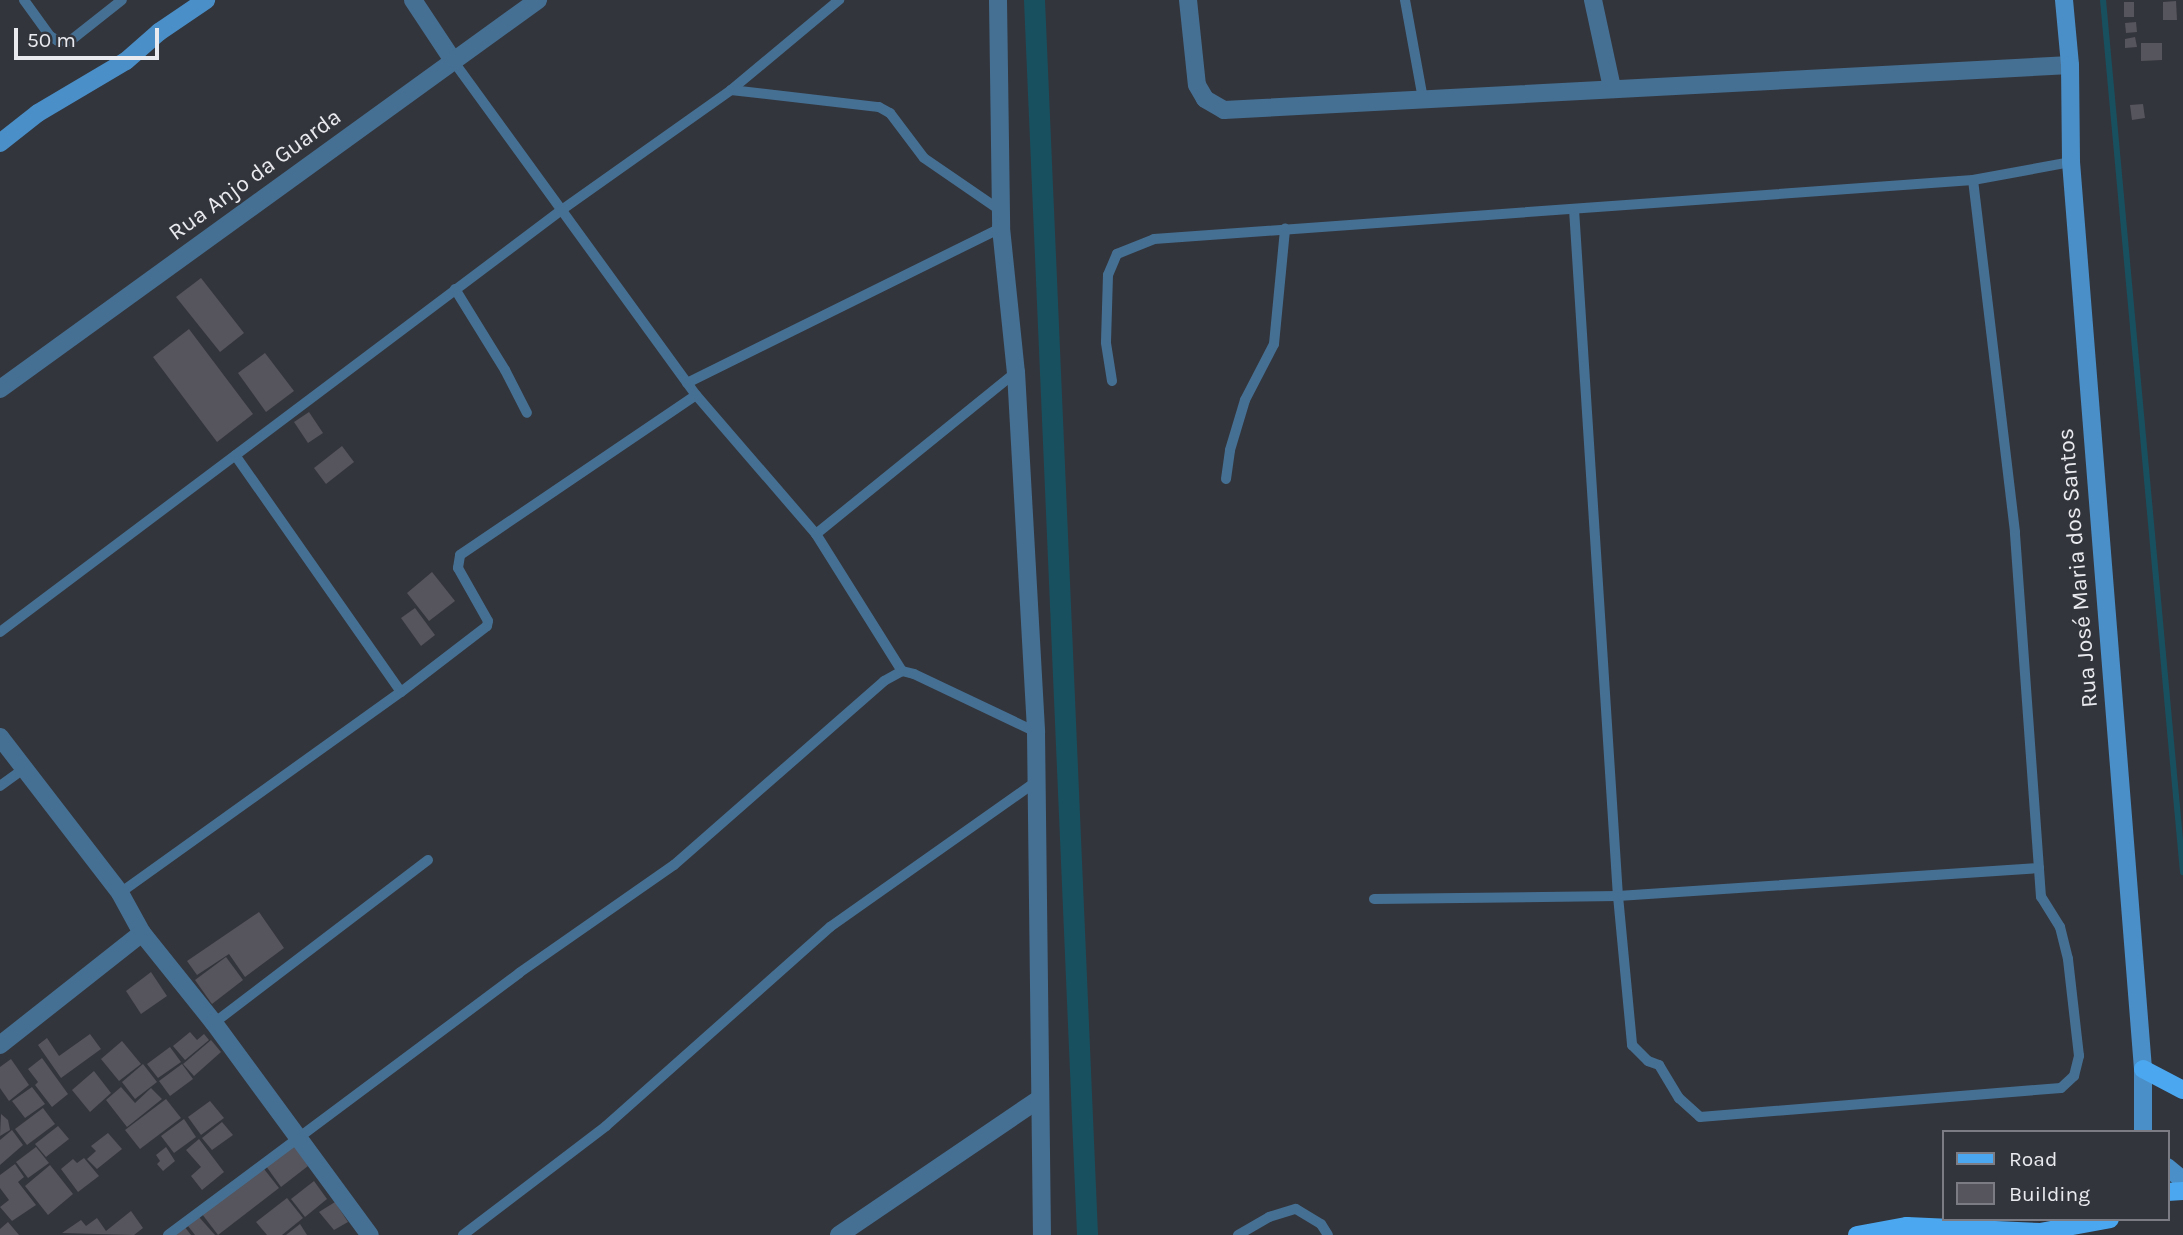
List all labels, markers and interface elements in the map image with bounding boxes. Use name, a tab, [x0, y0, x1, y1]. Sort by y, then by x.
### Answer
scale bar	[18, 14, 163, 58]
text: 50 m	[27, 28, 76, 52]
street label: Rua Anjo da Guarda	[163, 103, 347, 247]
street label: Rua José Maria dos Santos	[2052, 427, 2104, 709]
legend	[1941, 1130, 2169, 1221]
text: Road	[2009, 1147, 2057, 1171]
text: Building	[2009, 1182, 2090, 1206]

